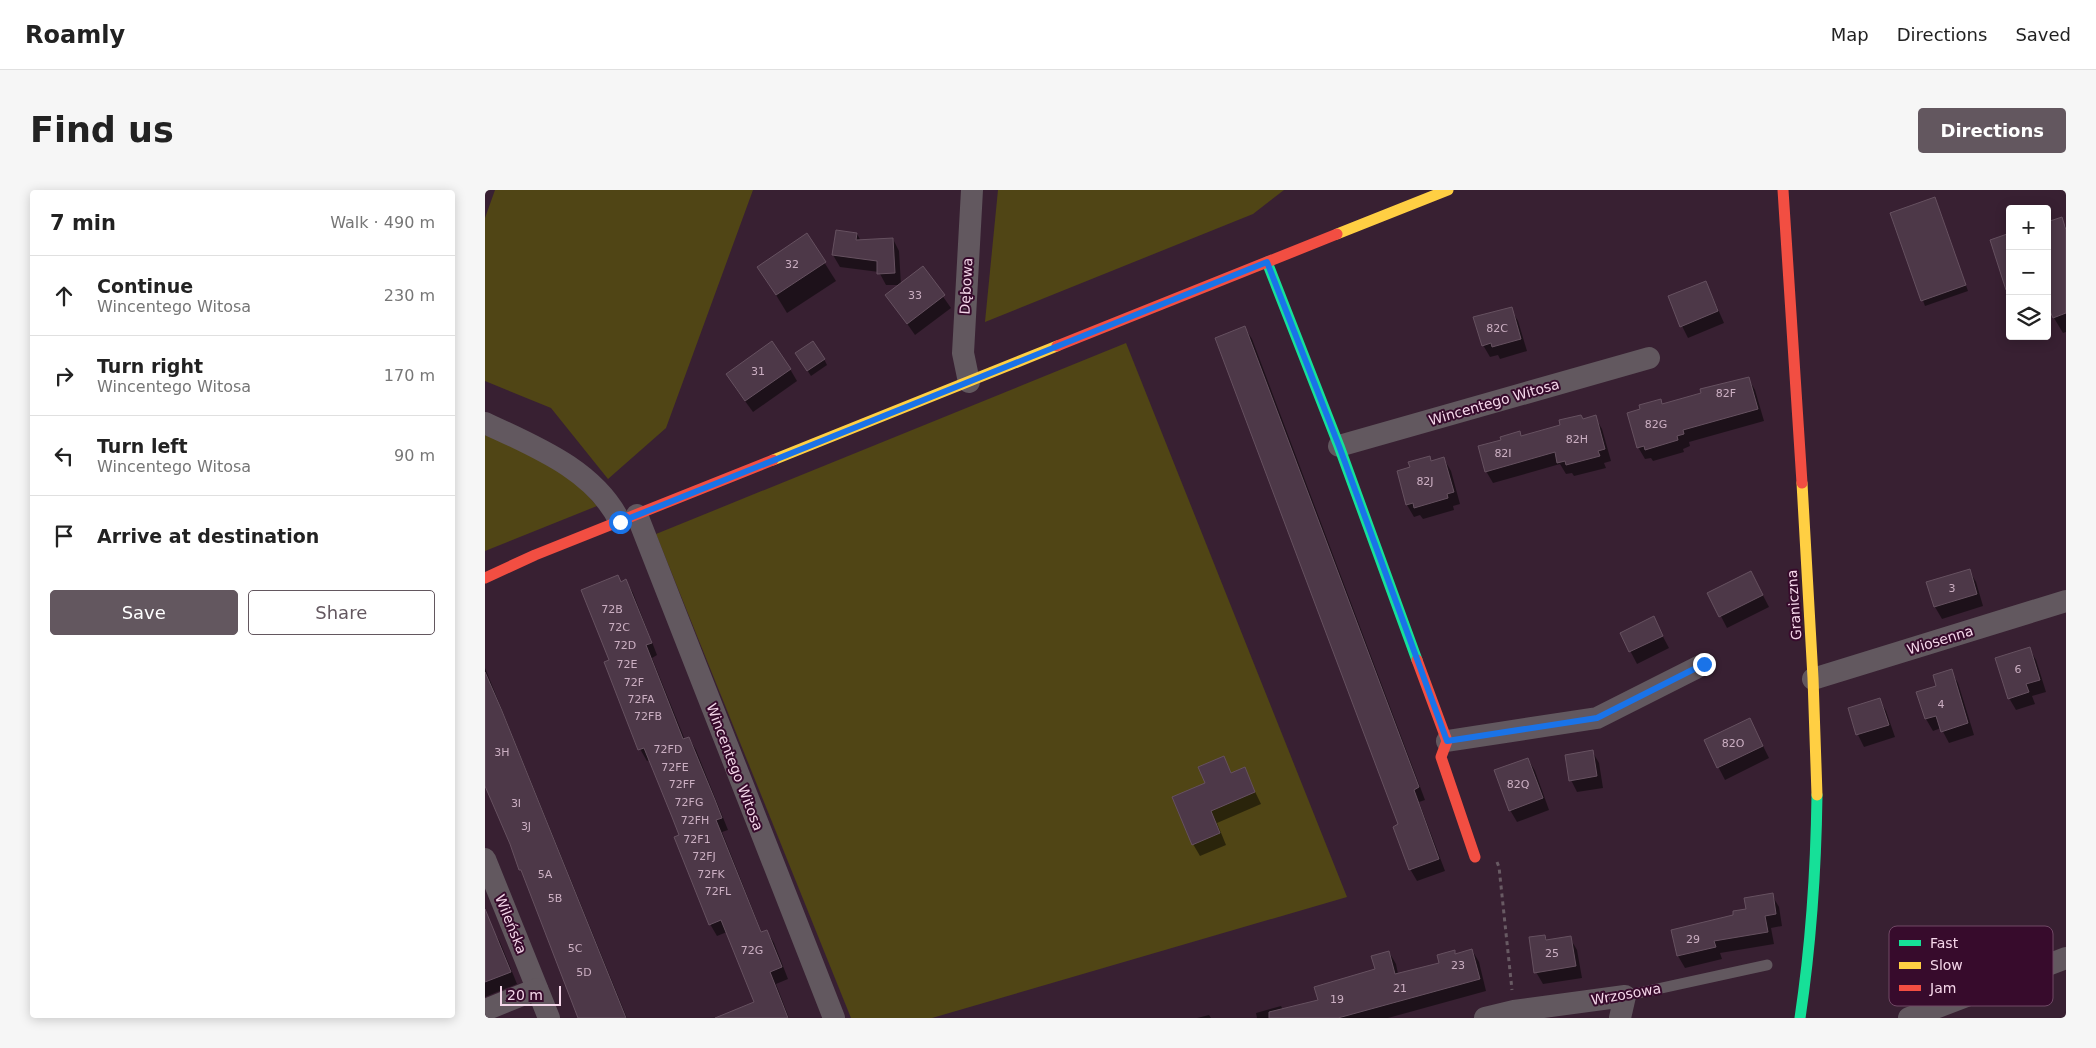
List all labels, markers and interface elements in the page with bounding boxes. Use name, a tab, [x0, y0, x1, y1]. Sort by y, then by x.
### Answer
text: Roamly	[25, 21, 125, 49]
text: Map	[1831, 24, 1869, 45]
text: Directions	[1897, 24, 1987, 45]
text: Saved	[2015, 24, 2071, 45]
button: Directions	[1918, 108, 2066, 153]
text: Find us	[30, 110, 174, 150]
map controls	[2006, 205, 2051, 340]
button: +	[2006, 205, 2051, 250]
text: 7 min	[50, 211, 116, 235]
text: Walk · 490 m	[330, 213, 435, 232]
button: −	[2006, 250, 2051, 295]
street label: Dębowa	[957, 257, 975, 315]
house number: 32	[785, 258, 799, 271]
text: Continue	[97, 275, 193, 297]
icon: ahead	[50, 282, 78, 310]
text: 230 m	[384, 286, 435, 305]
house number: 33	[908, 289, 922, 302]
button: layers	[2006, 295, 2051, 340]
text: Wincentego Witosa	[97, 297, 251, 316]
house number: 82C	[1486, 322, 1508, 335]
text: Turn right	[97, 355, 203, 377]
icon: right	[50, 362, 78, 390]
house number: 31	[751, 365, 765, 378]
text: 170 m	[384, 366, 435, 385]
street label: Wincentego Witosa	[1427, 376, 1561, 428]
text: Wincentego Witosa	[97, 377, 251, 396]
house number: 82F	[1716, 387, 1736, 400]
house number: 82G	[1645, 418, 1667, 431]
house number: 82H	[1566, 433, 1588, 446]
text: Turn left	[97, 435, 188, 457]
icon: left	[50, 442, 78, 470]
text: 90 m	[394, 446, 435, 465]
house number: 82I	[1494, 447, 1512, 460]
text: Wincentego Witosa	[97, 457, 251, 476]
house number: 82J	[1416, 475, 1434, 488]
route start	[609, 511, 632, 534]
icon: arrive	[50, 522, 78, 550]
text: Arrive at destination	[97, 525, 319, 547]
street label: Graniczna	[1784, 569, 1804, 641]
house number: 3	[1949, 582, 1956, 595]
button: Save	[50, 590, 238, 635]
button: Share	[248, 590, 435, 635]
house number: 72B	[601, 603, 623, 616]
house number: 72C	[608, 621, 630, 634]
street label: Wiosenna	[1905, 622, 1975, 658]
house number: 72D	[614, 639, 636, 652]
route end	[1693, 653, 1716, 676]
house number: 72E	[617, 658, 638, 671]
house number: 6	[2015, 663, 2022, 676]
house number: 72F	[624, 676, 644, 689]
house number: 72FA	[628, 693, 655, 706]
house number: 4	[1938, 698, 1945, 711]
street label: Wincentego Witosa	[703, 701, 767, 833]
house number: 72FB	[634, 710, 662, 723]
house number: 82O	[1722, 737, 1745, 750]
house number: 72FD	[654, 743, 682, 756]
house number: 3H	[494, 746, 510, 759]
house number: 72FE	[661, 761, 689, 774]
house number: 72FF	[669, 778, 695, 791]
house number: 82Q	[1507, 778, 1530, 791]
house number: 72FG	[675, 796, 703, 809]
house number: 3I	[511, 797, 521, 810]
house number: 72FH	[681, 814, 709, 827]
house number: 3J	[521, 820, 531, 833]
house number: 72F1	[683, 833, 711, 846]
house number: 72FJ	[692, 850, 716, 863]
house number: 5A	[538, 868, 553, 881]
house number: 72FK	[697, 868, 726, 881]
house number: 72FL	[705, 885, 732, 898]
street label: Wileńska	[492, 892, 530, 956]
house number: 5B	[548, 892, 562, 905]
legend	[1889, 926, 2053, 1006]
house number: 29	[1686, 933, 1700, 946]
text: Fast	[1930, 935, 1959, 951]
house number: 5C	[568, 942, 583, 955]
house number: 72G	[741, 944, 763, 957]
house number: 25	[1545, 947, 1559, 960]
text: Slow	[1930, 957, 1963, 973]
house number: 23	[1451, 959, 1465, 972]
house number: 5D	[576, 966, 592, 979]
street label: Wrzosowa	[1590, 980, 1662, 1008]
text: Jam	[1929, 980, 1956, 996]
house number: 21	[1393, 982, 1407, 995]
scale bar	[500, 983, 561, 1006]
text: 20 m	[507, 987, 543, 1003]
house number: 19	[1330, 993, 1344, 1006]

